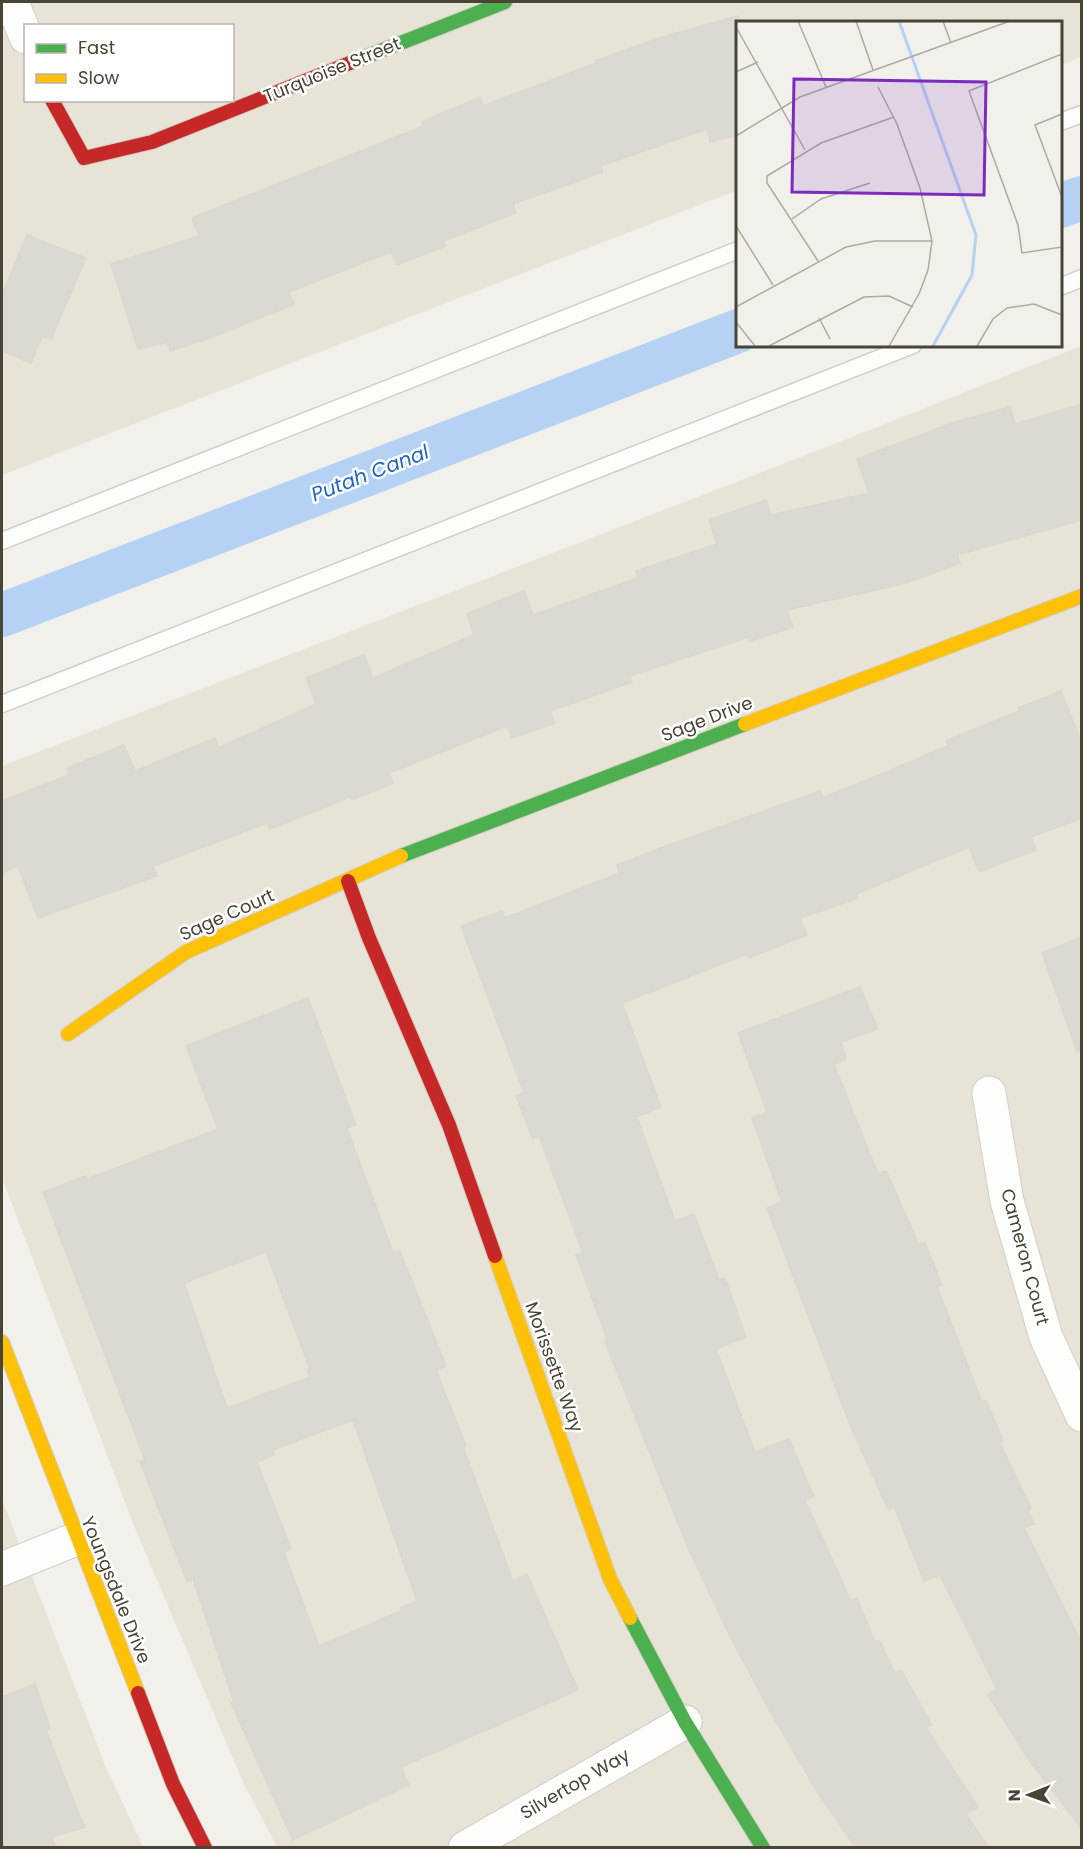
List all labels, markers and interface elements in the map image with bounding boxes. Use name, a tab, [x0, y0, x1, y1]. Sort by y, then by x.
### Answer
inset map	[736, 21, 1062, 346]
legend	[24, 24, 234, 102]
street label: Turquoise Street	[260, 31, 404, 108]
text: Fast	[78, 35, 115, 60]
text: Slow	[78, 65, 120, 90]
water label: Putah Canal	[307, 438, 433, 508]
street label: Sage Drive	[658, 690, 756, 747]
street label: Sage Court	[176, 883, 278, 947]
street label: Cameron Court	[995, 1186, 1056, 1328]
street label: Morissette Way	[519, 1298, 590, 1436]
street label: Youngsdale Drive	[76, 1513, 157, 1667]
street label: Silvertop Way	[516, 1742, 634, 1825]
north arrow	[999, 1765, 1059, 1825]
text: N	[1003, 1789, 1026, 1801]

